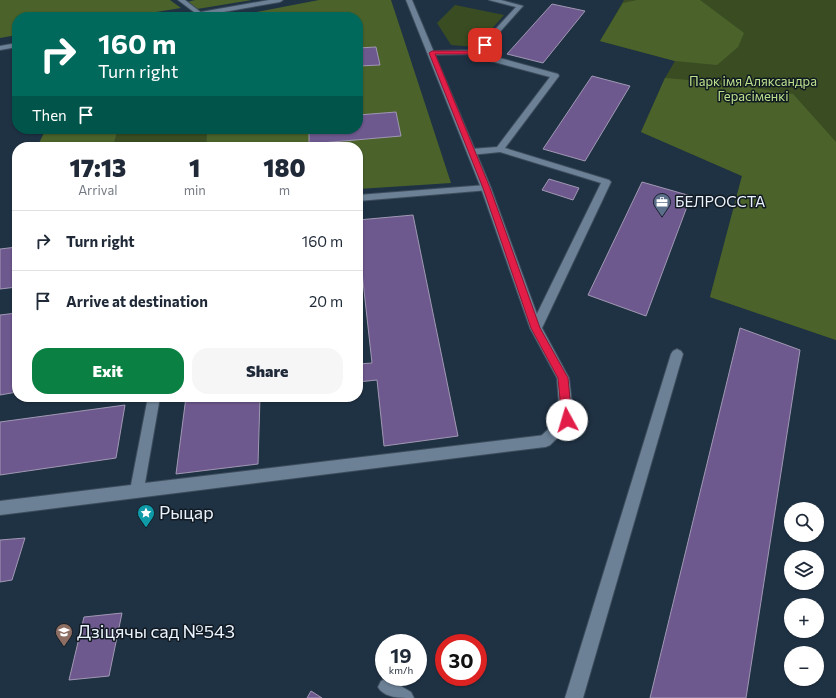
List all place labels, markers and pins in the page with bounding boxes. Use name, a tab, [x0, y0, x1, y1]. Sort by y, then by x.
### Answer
pin	[468, 28, 502, 62]
office icon: БЕЛРОССТА	[652, 192, 672, 217]
place label: БЕЛРОССТА	[675, 192, 765, 210]
place label: Рыцар	[159, 501, 214, 523]
place icon: Рыцар	[136, 503, 156, 528]
place label: Дзіцячы сад №543	[77, 620, 235, 642]
school or university icon: Дзіцячы сад №543	[54, 622, 74, 647]

